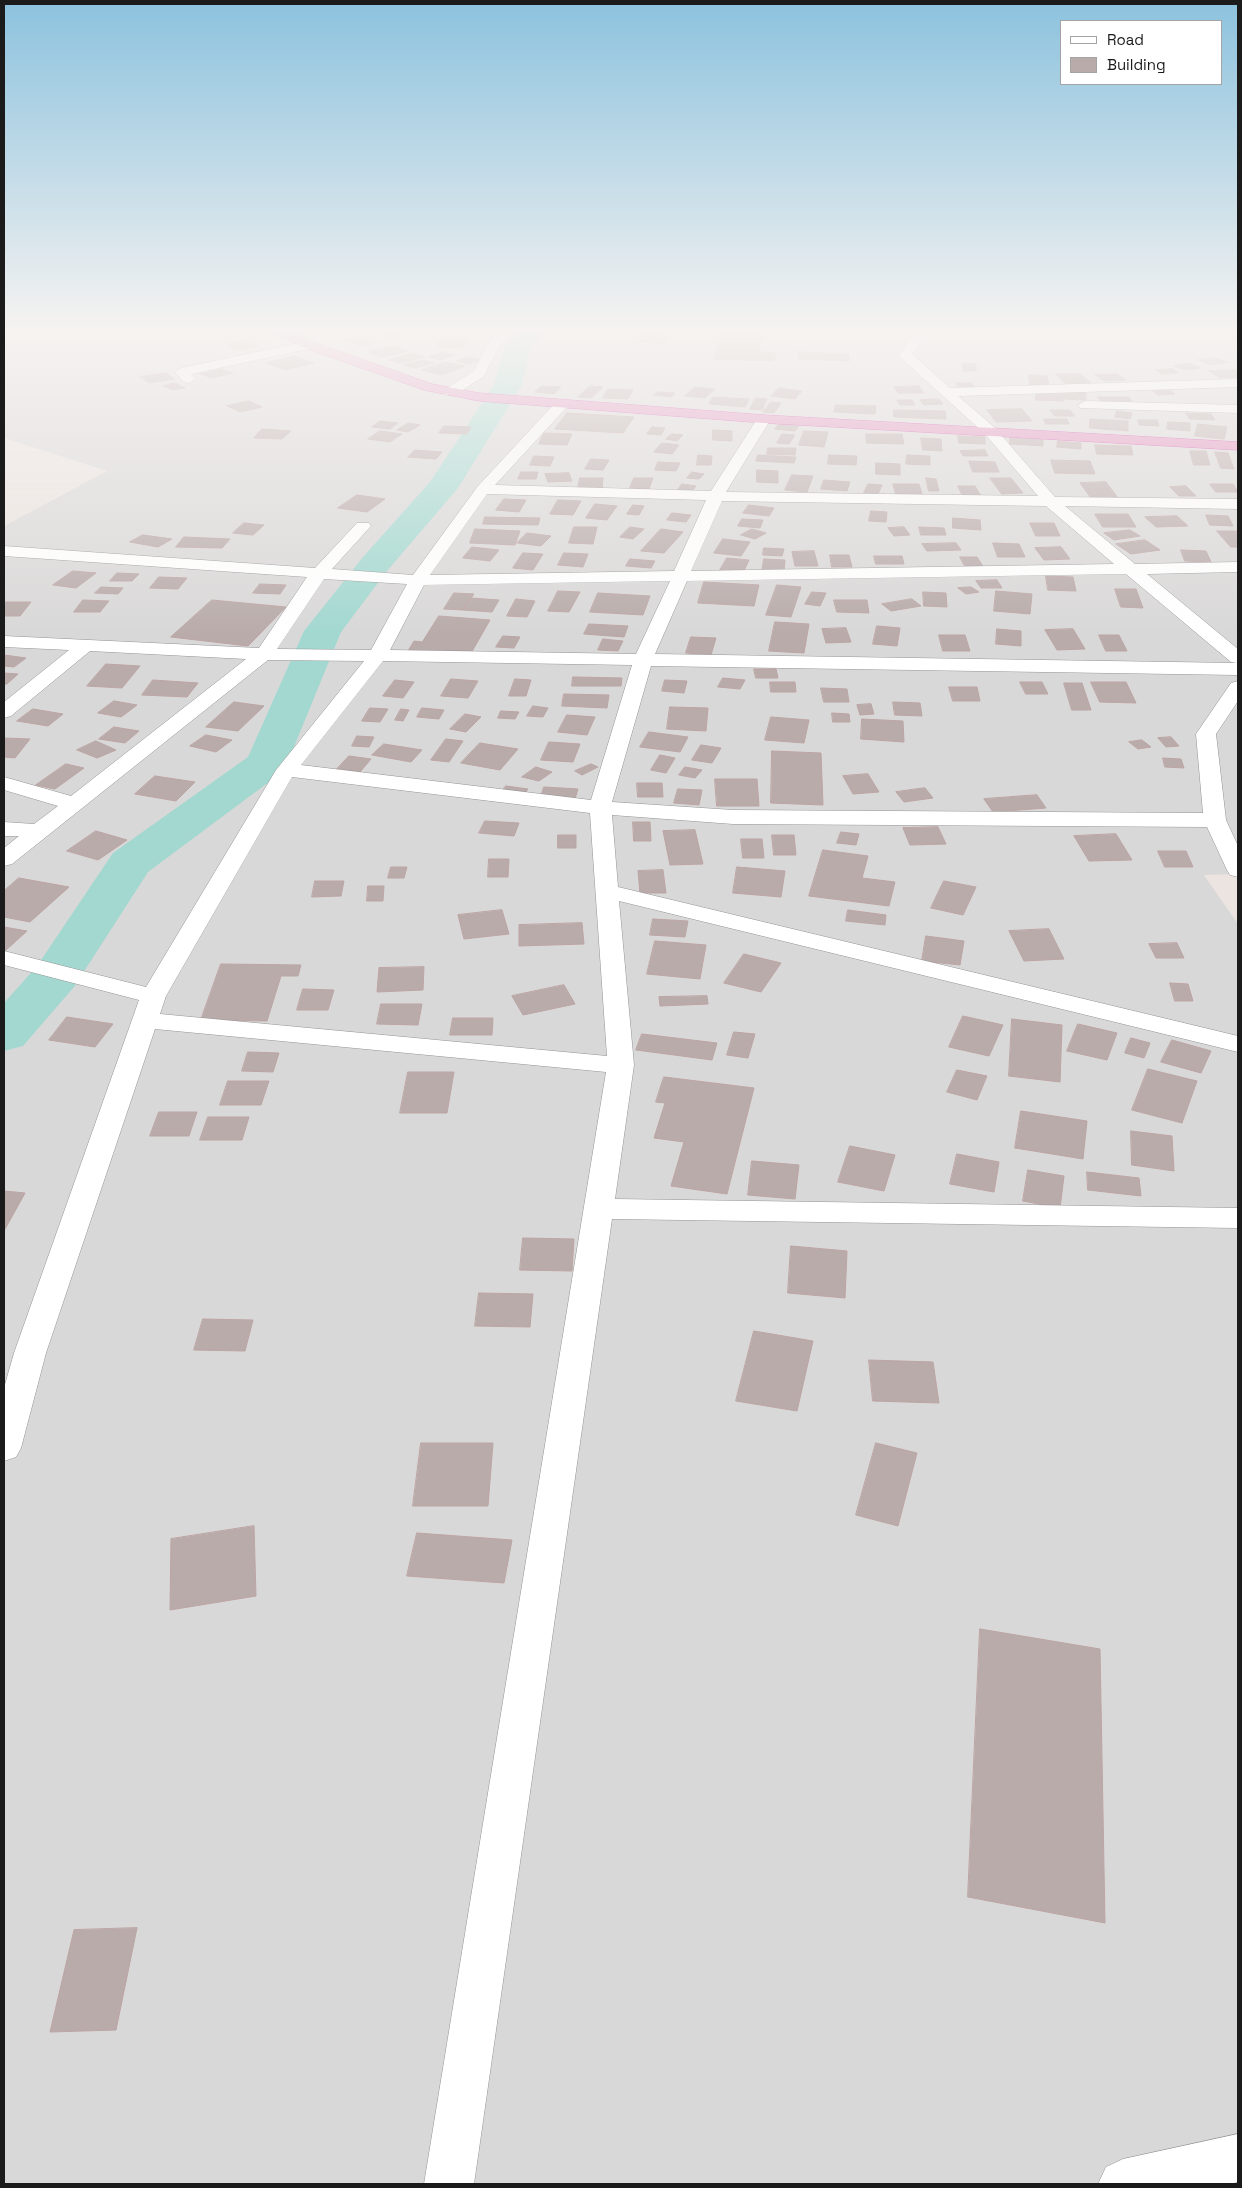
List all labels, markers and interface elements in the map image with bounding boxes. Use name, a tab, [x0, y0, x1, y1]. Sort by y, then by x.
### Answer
legend	[1060, 20, 1222, 85]
text: Road	[1107, 30, 1144, 49]
text: Building	[1107, 55, 1166, 74]

